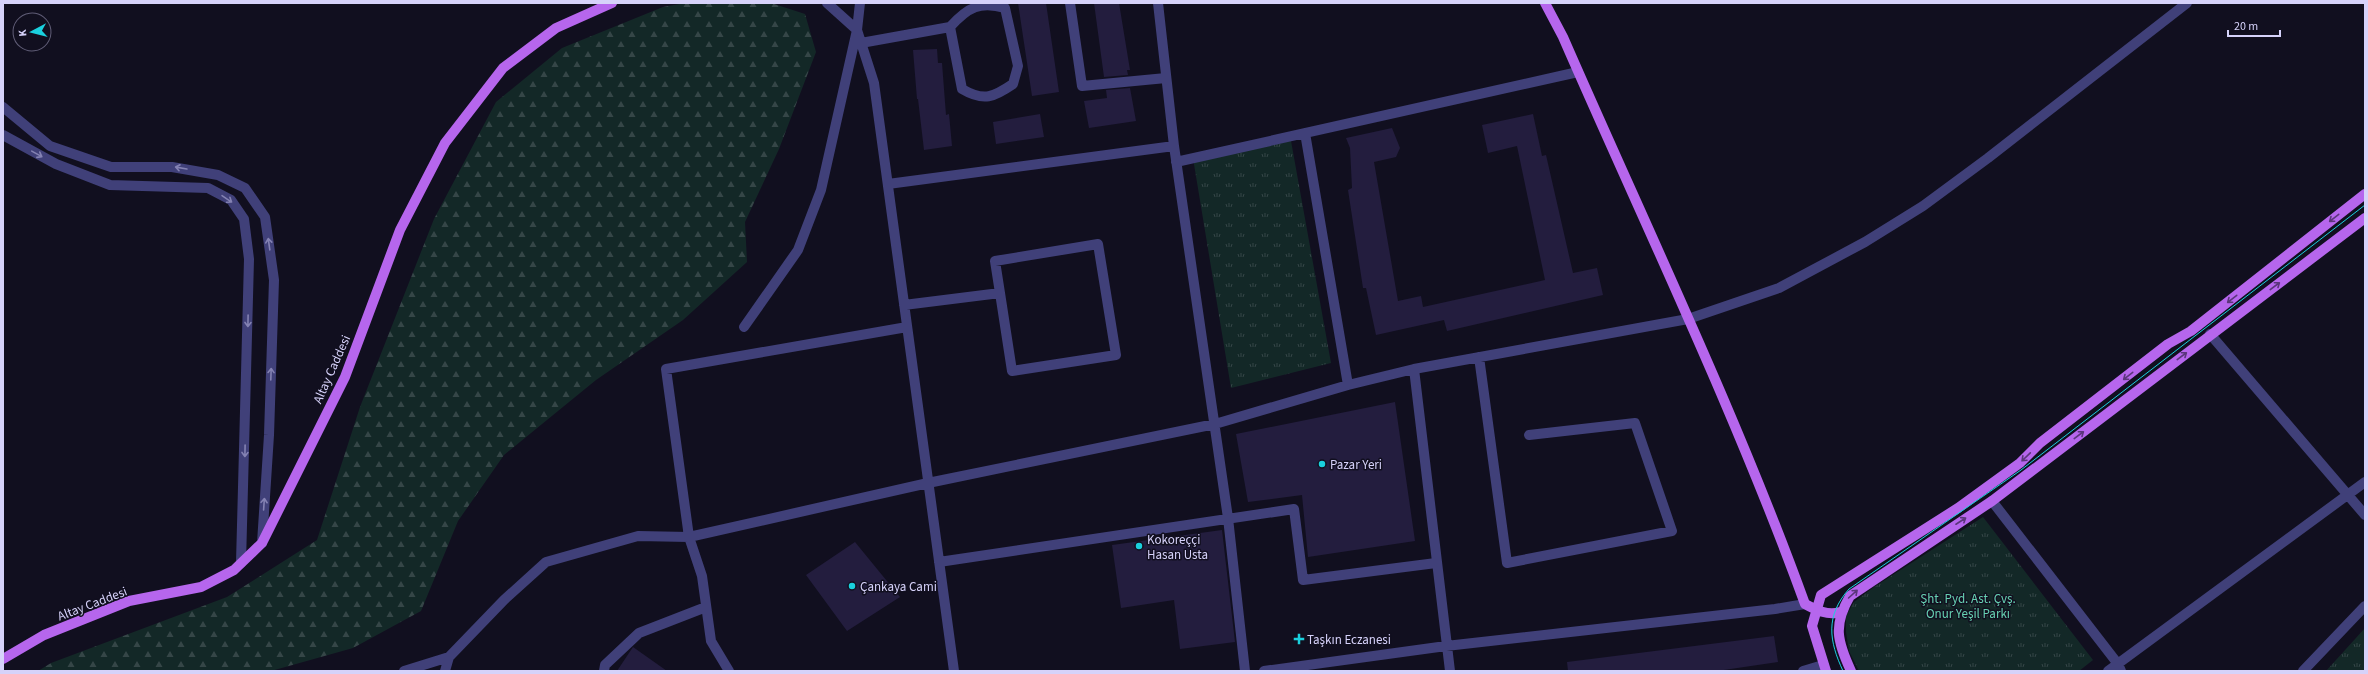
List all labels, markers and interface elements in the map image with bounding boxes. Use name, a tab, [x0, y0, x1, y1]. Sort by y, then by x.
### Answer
north arrow	[12, 12, 52, 52]
scale bar	[2228, 12, 2280, 38]
text: 20 m	[2234, 18, 2258, 35]
text: K	[15, 29, 30, 37]
one-way arrow	[31, 151, 43, 158]
one-way arrow	[175, 164, 188, 172]
one-way arrow	[221, 195, 232, 203]
one-way arrow	[2329, 214, 2340, 223]
one-way arrow	[265, 238, 273, 251]
one-way arrow	[2270, 281, 2281, 290]
one-way arrow	[2227, 294, 2238, 303]
one-way arrow	[244, 314, 252, 327]
street label: Altay Caddesi	[309, 332, 355, 407]
one-way arrow	[2176, 352, 2187, 360]
one-way arrow	[267, 368, 275, 381]
one-way arrow	[2122, 371, 2133, 380]
one-way arrow	[2073, 430, 2084, 439]
one-way arrow	[241, 444, 249, 457]
one-way arrow	[2021, 452, 2031, 462]
place label: Pazar Yeri	[1330, 456, 1382, 474]
marker: Pazar Yeri	[1317, 459, 1327, 469]
one-way arrow	[261, 498, 268, 511]
one-way arrow	[1955, 517, 1966, 525]
place label: Kokoreççi Hasan Usta	[1147, 531, 1208, 564]
marker: Kokoreççi Hasan Usta	[1134, 541, 1144, 551]
place label: Çankaya Cami	[860, 578, 937, 596]
marker: Çankaya Cami	[847, 581, 857, 591]
street label: Altay Caddesi	[55, 582, 130, 625]
one-way arrow	[1848, 589, 1859, 598]
park label: Şht. Pyd. Ast. Çvş. Onur Yeşil Parkı	[1920, 590, 2016, 623]
place label: Taşkın Eczanesi	[1307, 631, 1391, 649]
marker: Taşkın Eczanesi	[1294, 634, 1304, 644]

